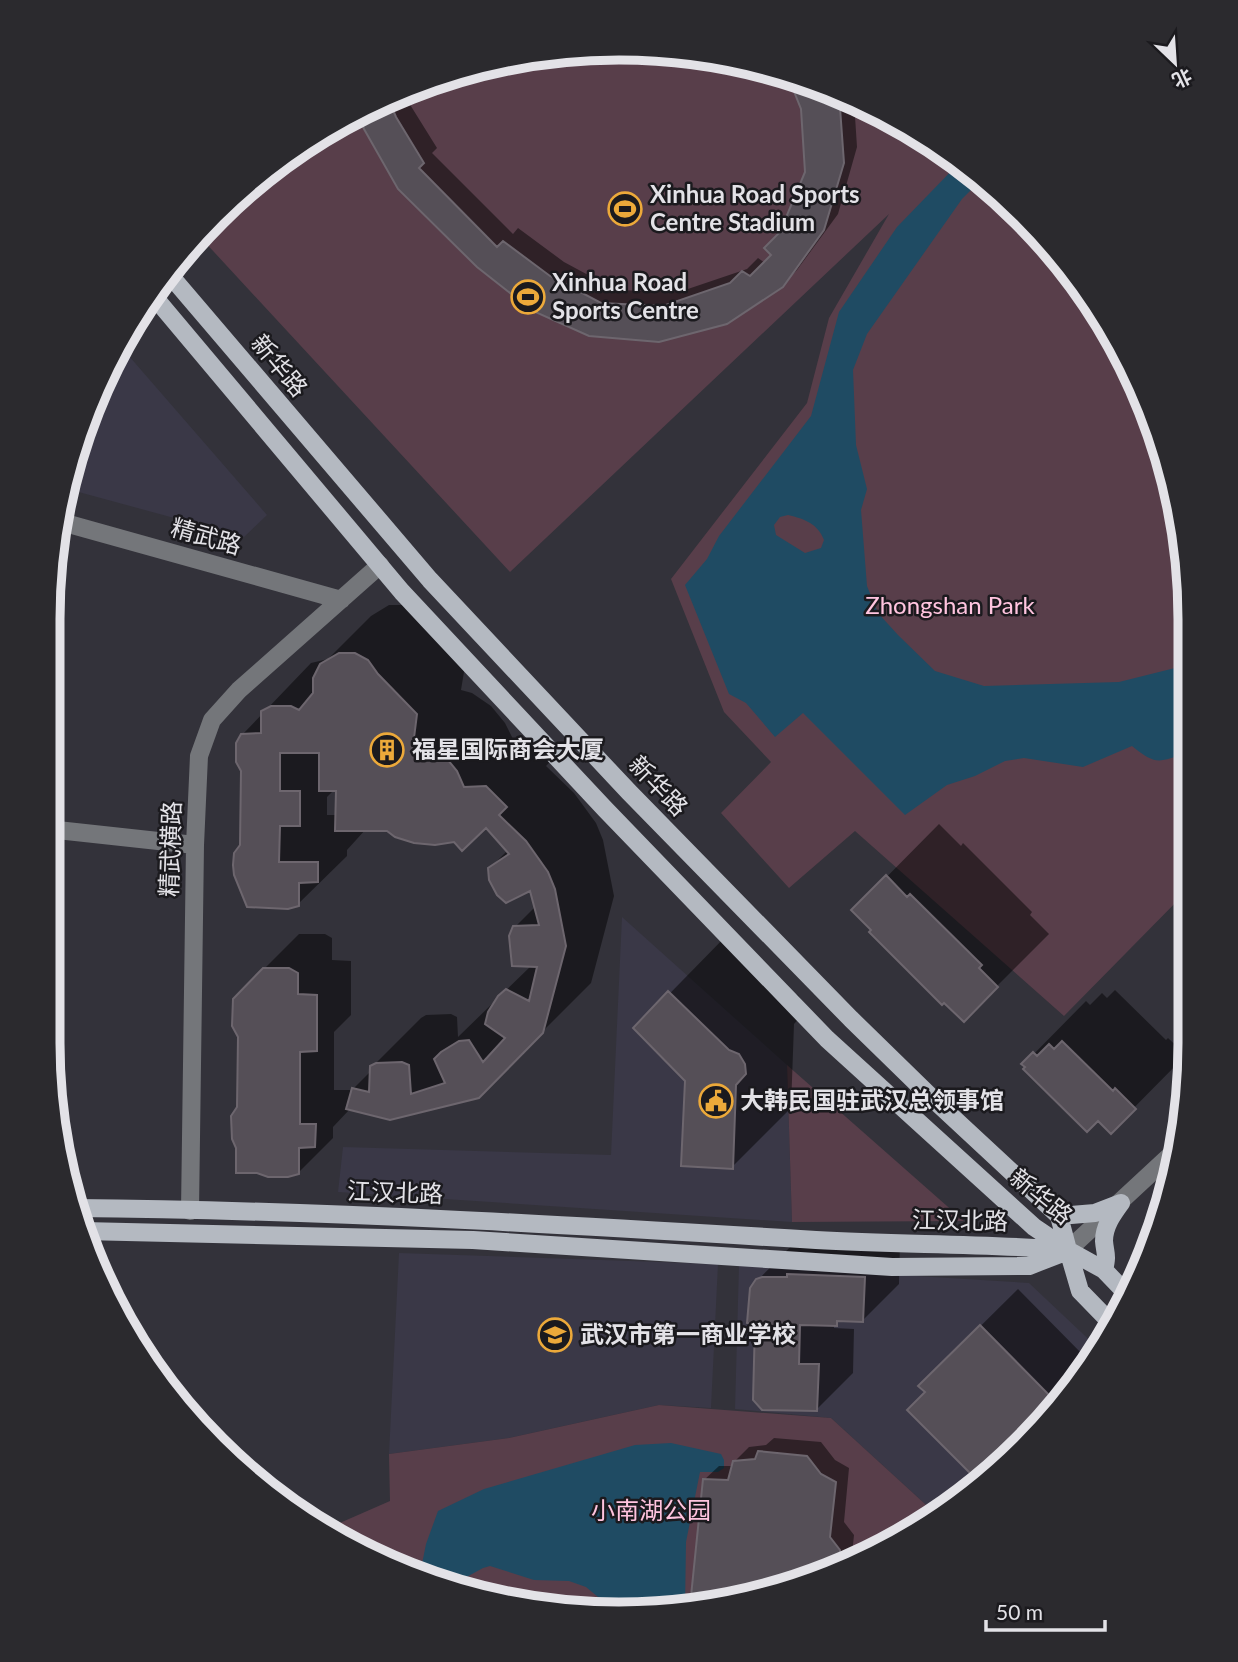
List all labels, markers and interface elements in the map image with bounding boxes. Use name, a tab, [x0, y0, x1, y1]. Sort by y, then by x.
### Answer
north arrow	[1140, 28, 1210, 98]
text: 北	[1169, 64, 1196, 93]
place label: Xinhua Road Sports Centre Stadium	[650, 179, 860, 236]
sports icon: Xinhua Road Sports Centre Stadium	[606, 190, 644, 228]
place label: Xinhua Road Sports Centre	[552, 267, 699, 324]
sports icon: Xinhua Road Sports Centre	[509, 278, 547, 316]
street label: 新华路	[246, 328, 314, 402]
street label: 精武路	[168, 512, 245, 559]
park label: Zhongshan Park	[865, 590, 1035, 619]
building icon: 福星国际商会大厦	[368, 731, 406, 769]
place label: 福星国际商会大厦	[412, 734, 604, 763]
street label: 新华路	[624, 749, 695, 821]
street label: 精武横路	[153, 800, 186, 897]
public building icon: 大韩民国驻武汉总领事馆	[697, 1082, 735, 1120]
place label: 大韩民国驻武汉总领事馆	[740, 1085, 1004, 1114]
street label: 新华路	[1005, 1162, 1079, 1230]
street label: 江汉北路	[347, 1175, 444, 1208]
street label: 江汉北路	[912, 1204, 1008, 1235]
school or university icon: 武汉市第一商业学校	[536, 1316, 574, 1354]
place label: 武汉市第一商业学校	[580, 1319, 796, 1348]
park label: 小南湖公园	[591, 1495, 711, 1524]
scale bar	[986, 1588, 1105, 1632]
text: 50 m	[996, 1599, 1043, 1624]

